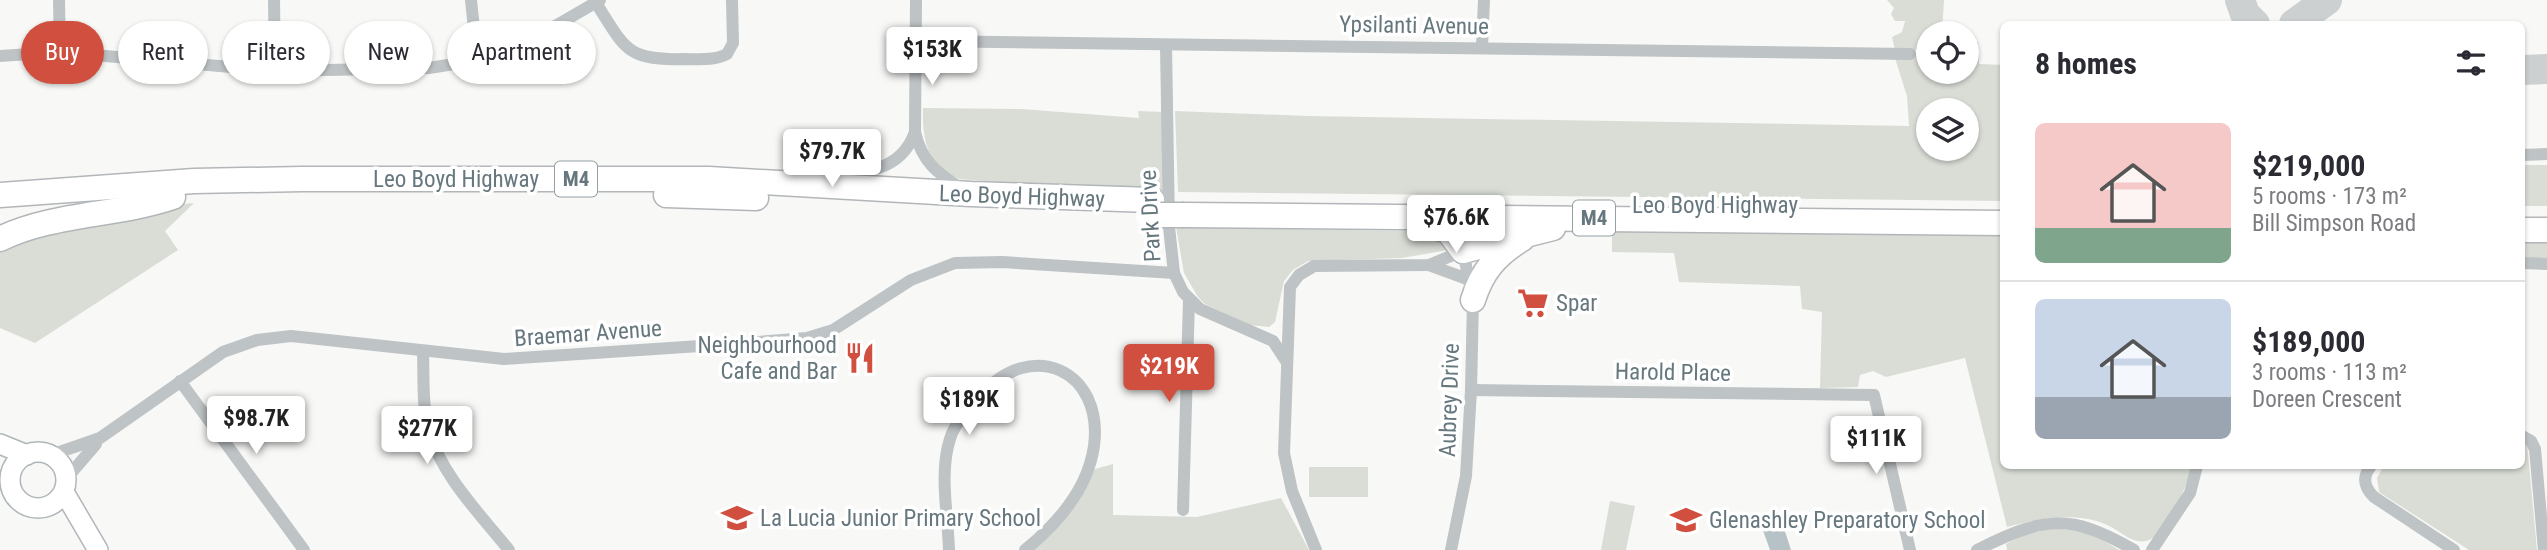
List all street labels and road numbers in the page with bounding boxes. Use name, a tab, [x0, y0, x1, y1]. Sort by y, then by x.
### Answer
street label: Ypsilanti Avenue	[1339, 11, 1489, 40]
road number: M4	[555, 162, 597, 196]
street label: Leo Boyd Highway	[373, 166, 539, 193]
street label: Park Drive	[1135, 169, 1166, 263]
street label: Leo Boyd Highway	[939, 180, 1106, 213]
street label: Leo Boyd Highway	[1632, 192, 1798, 219]
road number: M4	[1573, 200, 1615, 235]
street label: Braemar Avenue	[513, 315, 663, 352]
street label: Aubrey Drive	[1434, 343, 1465, 457]
street label: Harold Place	[1615, 358, 1731, 387]

